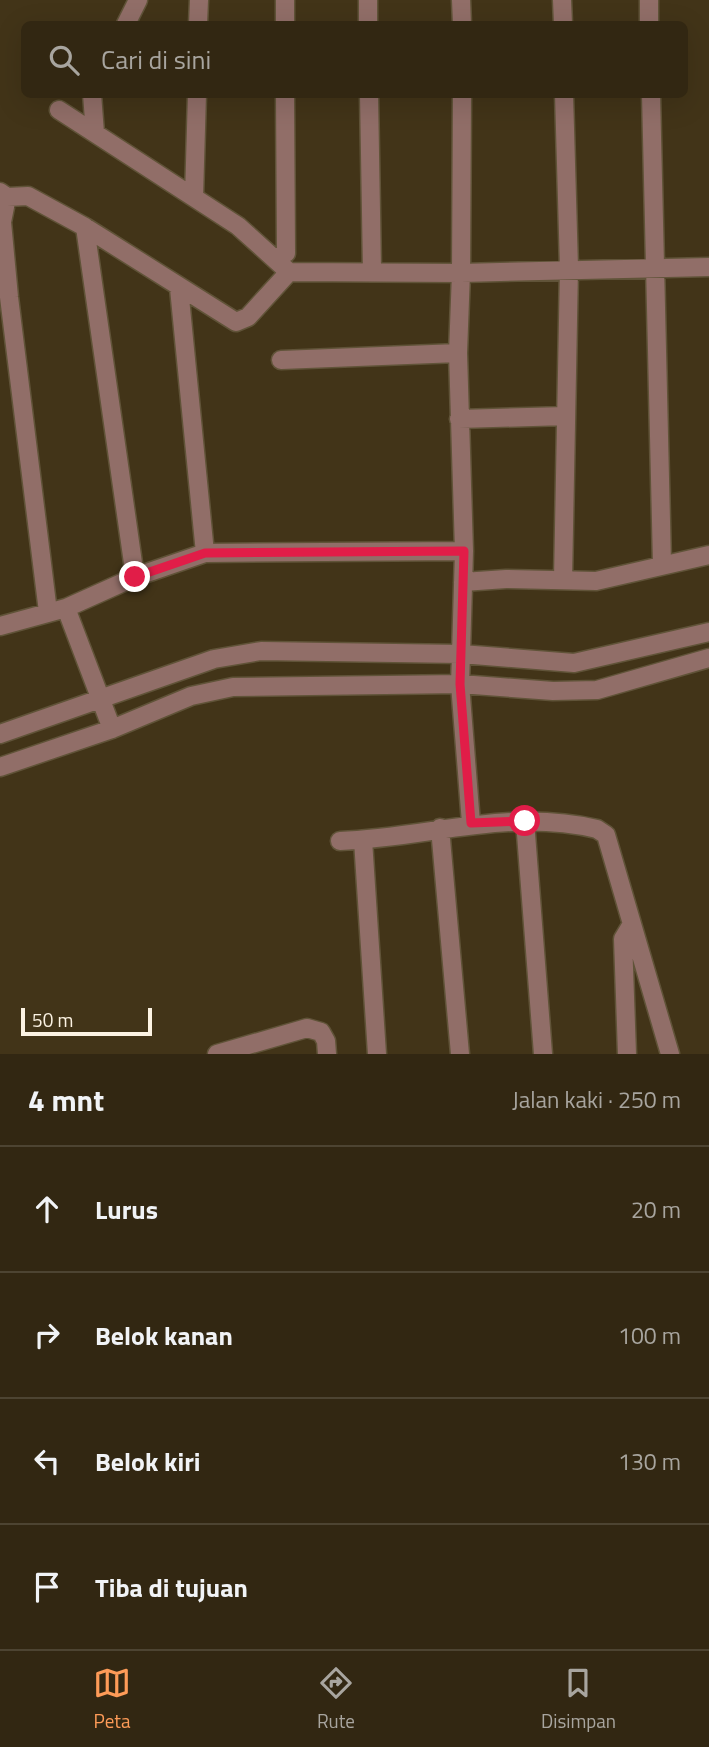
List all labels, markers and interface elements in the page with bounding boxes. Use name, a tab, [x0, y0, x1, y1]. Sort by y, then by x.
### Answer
search box	[21, 21, 688, 98]
text: Cari di sini	[101, 40, 211, 79]
icon: search	[45, 41, 83, 79]
route end	[119, 561, 150, 592]
route start	[509, 805, 540, 836]
scale bar	[21, 1005, 152, 1037]
text: 50 m	[32, 1005, 73, 1034]
text: 4 mnt	[28, 1077, 104, 1123]
text: Jalan kaki · 250 m	[512, 1082, 681, 1117]
icon: ahead	[28, 1190, 66, 1228]
text: Lurus	[95, 1190, 158, 1229]
text: 20 m	[631, 1192, 681, 1227]
icon: right	[28, 1316, 66, 1354]
text: Belok kanan	[95, 1316, 233, 1355]
text: 100 m	[618, 1318, 681, 1353]
icon: left	[28, 1442, 66, 1480]
text: Belok kiri	[95, 1442, 201, 1481]
text: 130 m	[618, 1444, 681, 1479]
icon: arrive	[28, 1568, 66, 1606]
text: Tiba di tujuan	[95, 1568, 248, 1607]
tab: Peta	[93, 1664, 131, 1735]
tab: Rute	[317, 1664, 355, 1735]
tab: Disimpan	[541, 1664, 616, 1735]

